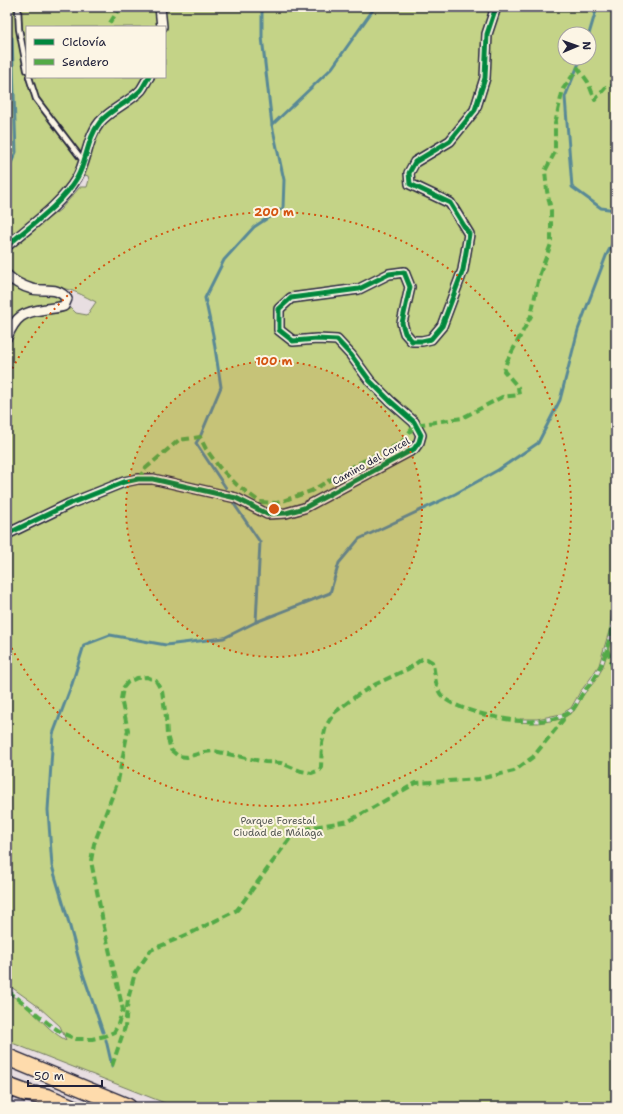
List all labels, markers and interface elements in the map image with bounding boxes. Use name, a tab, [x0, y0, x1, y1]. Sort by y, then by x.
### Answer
legend	[26, 26, 166, 78]
north arrow	[557, 26, 597, 66]
text: Ciclovía	[62, 34, 106, 50]
text: N	[579, 41, 594, 51]
text: Sendero	[62, 54, 109, 70]
text: 200 m	[254, 204, 294, 220]
text: 100 m	[256, 353, 293, 369]
street label: Camino del Corcel	[330, 434, 412, 488]
centre of rings	[267, 502, 281, 516]
park label: Parque Forestal Ciudad de Málaga	[233, 814, 323, 839]
scale bar	[28, 1062, 102, 1088]
text: 50 m	[34, 1068, 64, 1084]

